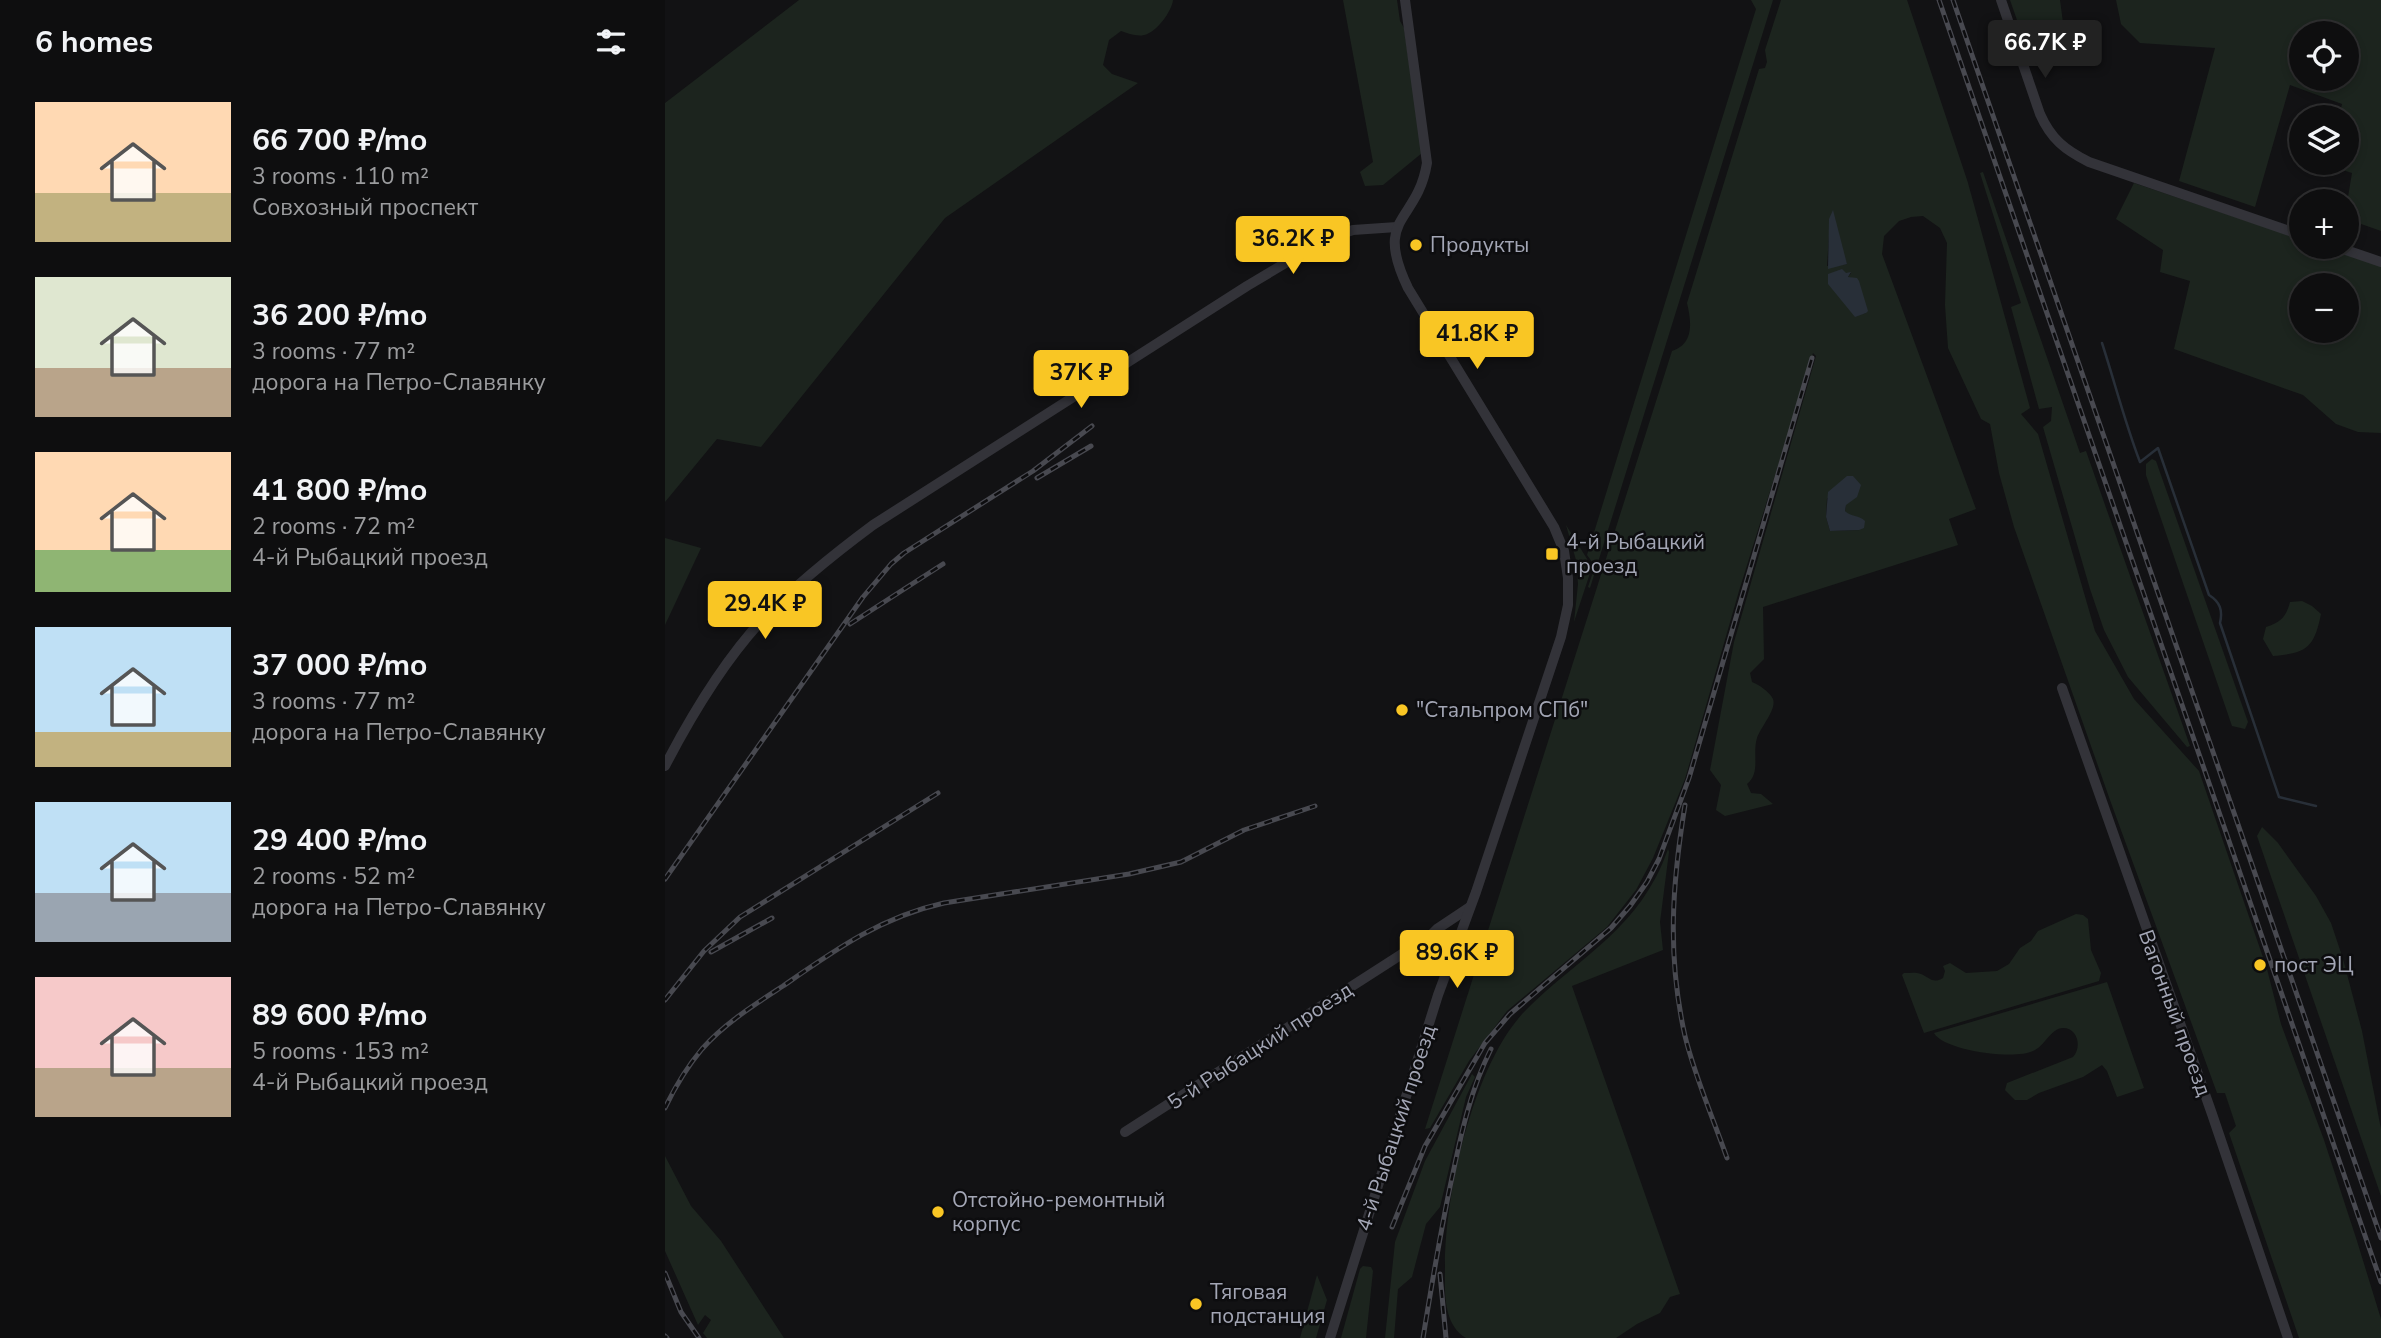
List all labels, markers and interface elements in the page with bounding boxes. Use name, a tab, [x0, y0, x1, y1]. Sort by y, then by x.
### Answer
pin: 66.7K ₽	[1980, 20, 2110, 80]
map controls	[2289, 21, 2359, 343]
button: locate	[2289, 21, 2359, 91]
text: 6 homes	[35, 22, 153, 63]
icon: filters	[592, 23, 630, 61]
text: 66.7K ₽	[2004, 27, 2086, 58]
button: layers	[2289, 105, 2359, 175]
text: 66 700 ₽/mo	[252, 120, 427, 161]
icon: home	[91, 130, 175, 214]
text: 3 rooms · 110 m²	[252, 161, 429, 192]
button: +	[2289, 189, 2359, 259]
text: Совхозный проспект	[252, 192, 478, 223]
pin: 36.2K ₽	[1228, 216, 1358, 276]
text: 36.2K ₽	[1252, 223, 1334, 254]
place label: Продукты	[1430, 231, 1529, 259]
marker: Продукты	[1408, 237, 1424, 253]
button: −	[2289, 273, 2359, 343]
text: 36 200 ₽/mo	[252, 295, 427, 336]
icon: home	[91, 305, 175, 389]
pin: 41.8K ₽	[1412, 312, 1542, 371]
text: 41.8K ₽	[1436, 318, 1518, 349]
text: 3 rooms · 77 m²	[252, 336, 415, 367]
pin: 37K ₽	[1032, 350, 1130, 410]
text: 37K ₽	[1050, 357, 1112, 388]
text: дорога на Петро-Славянку	[252, 367, 546, 398]
text: 41 800 ₽/mo	[252, 470, 427, 511]
icon: home	[91, 480, 175, 564]
text: 2 rooms · 72 m²	[252, 511, 415, 542]
place label: 4-й Рыбацкий проезд	[1566, 528, 1705, 580]
text: 4-й Рыбацкий проезд	[252, 542, 488, 573]
marker: 4-й Рыбацкий проезд	[1544, 546, 1560, 562]
pin: 29.4K ₽	[700, 582, 830, 641]
text: 29.4K ₽	[724, 588, 806, 619]
text: 37 000 ₽/mo	[252, 645, 427, 686]
icon: home	[91, 655, 175, 739]
text: 3 rooms · 77 m²	[252, 686, 415, 717]
place label: "Стальпром СПб"	[1416, 696, 1588, 724]
marker: "Стальпром СПб"	[1394, 702, 1410, 718]
text: дорога на Петро-Славянку	[252, 717, 546, 748]
text: 29 400 ₽/mo	[252, 820, 427, 861]
icon: home	[91, 830, 175, 914]
text: 2 rooms · 52 m²	[252, 861, 415, 892]
text: дорога на Петро-Славянку	[252, 892, 546, 923]
street label: Вагонный проезд	[2132, 926, 2218, 1100]
pin: 89.6K ₽	[1392, 930, 1522, 990]
text: 89.6K ₽	[1416, 937, 1498, 968]
place label: пост ЭЦ	[2274, 951, 2354, 979]
marker: пост ЭЦ	[2252, 957, 2268, 973]
street label: 5-й Рыбацкий проезд	[1162, 976, 1358, 1116]
text: 89 600 ₽/mo	[252, 995, 427, 1036]
icon: home	[91, 1005, 175, 1089]
street label: 4-й Рыбацкий проезд	[1349, 1021, 1443, 1235]
text: 5 rooms · 153 m²	[252, 1036, 429, 1067]
text: 4-й Рыбацкий проезд	[252, 1067, 488, 1098]
place label: Отстойно-ремонтный корпус	[952, 1186, 1165, 1238]
marker: Отстойно-ремонтный корпус	[930, 1204, 946, 1220]
place label: Тяговая подстанция	[1210, 1278, 1326, 1330]
marker: Тяговая подстанция	[1188, 1296, 1204, 1312]

